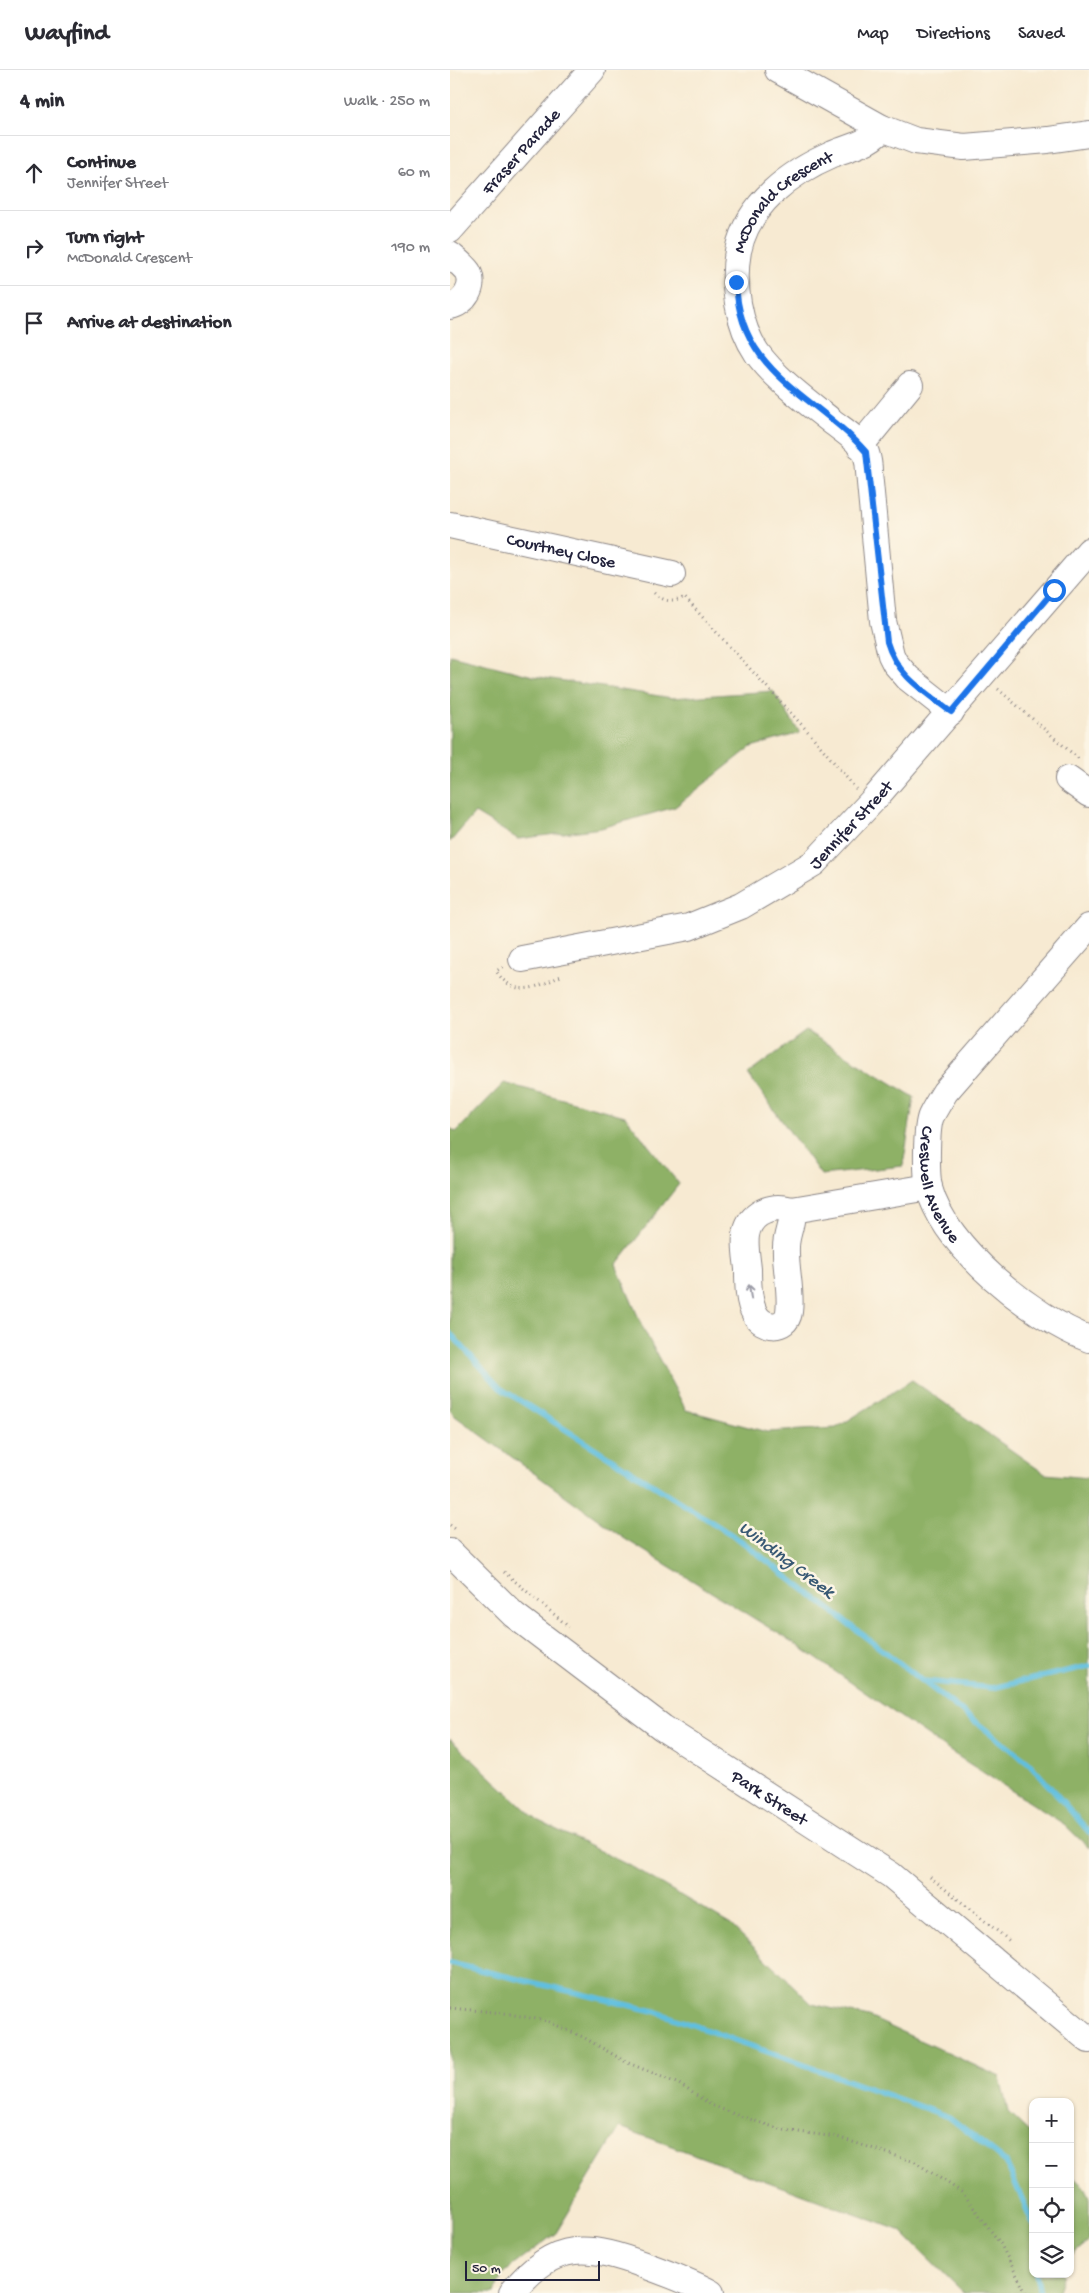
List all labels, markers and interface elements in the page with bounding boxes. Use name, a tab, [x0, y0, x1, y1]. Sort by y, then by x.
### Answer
text: Wayfind	[25, 20, 109, 49]
text: Map	[857, 24, 889, 45]
text: Directions	[917, 24, 990, 45]
text: Saved	[1018, 24, 1064, 45]
text: 4 min	[20, 90, 64, 115]
text: Walk · 250 m	[344, 93, 430, 112]
street label: Fraser Parade	[478, 104, 567, 201]
street label: McDonald Crescent	[730, 147, 838, 256]
text: Continue	[67, 152, 136, 175]
icon: ahead	[20, 159, 48, 187]
text: 60 m	[398, 164, 430, 183]
text: Jennifer Street	[67, 175, 168, 194]
text: Turn right	[67, 227, 143, 250]
icon: right	[20, 234, 48, 262]
text: 190 m	[391, 239, 430, 258]
text: McDonald Crescent	[67, 250, 192, 269]
route end	[725, 271, 748, 294]
icon: arrive	[20, 309, 48, 337]
text: Arrive at destination	[67, 312, 231, 335]
street label: Courtney Close	[504, 530, 618, 574]
route start	[1043, 579, 1066, 602]
street label: Jennifer Street	[806, 776, 900, 874]
street label: Creswell Avenue	[914, 1125, 964, 1248]
one-way arrow	[744, 1284, 754, 1300]
water label: Winding Creek	[733, 1517, 840, 1605]
street label: Park Street	[726, 1766, 812, 1832]
map controls	[1029, 2098, 1074, 2278]
button: +	[1029, 2098, 1074, 2143]
button: −	[1029, 2143, 1074, 2188]
button: locate	[1029, 2188, 1074, 2233]
button: layers	[1029, 2233, 1074, 2278]
scale bar	[465, 2258, 600, 2281]
text: 50 m	[472, 2261, 501, 2278]

